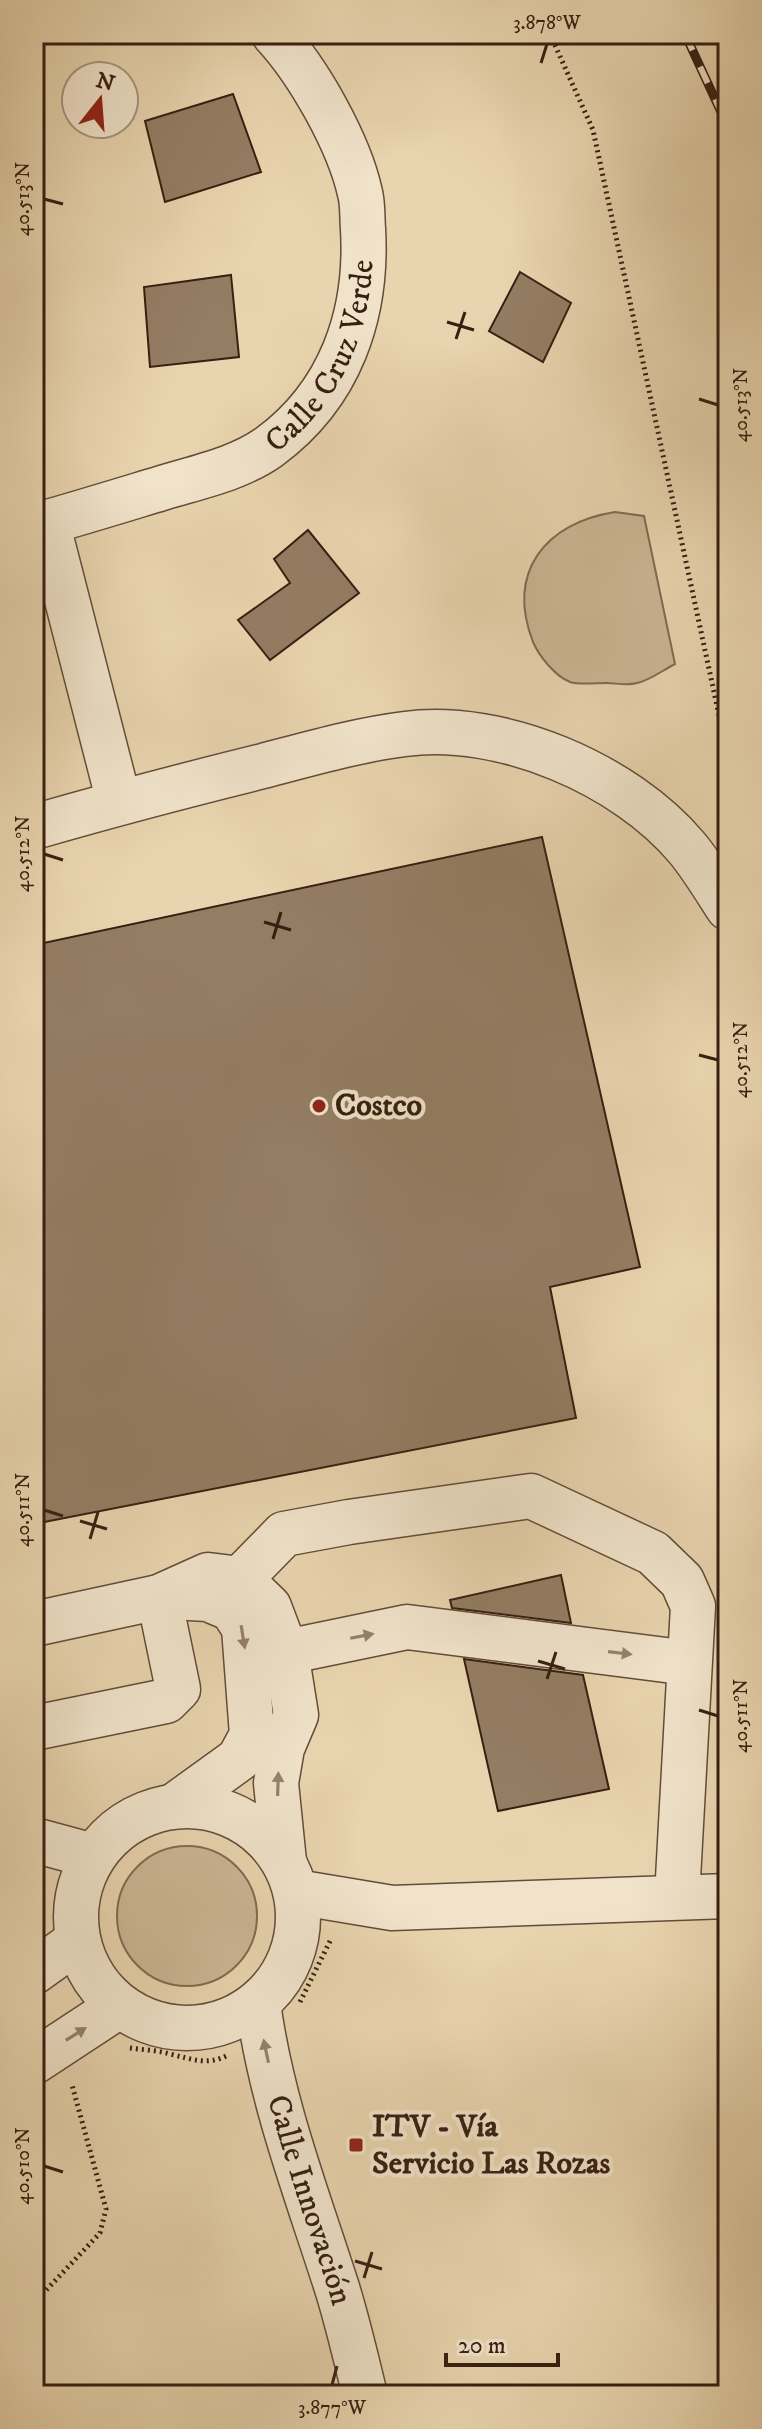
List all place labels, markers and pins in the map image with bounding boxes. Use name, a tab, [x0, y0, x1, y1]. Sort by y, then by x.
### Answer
place label: Costco	[335, 1086, 422, 1126]
marker: Costco	[310, 1097, 328, 1115]
place label: ITV - Vía Servicio Las Rozas	[372, 2107, 611, 2184]
marker: ITV - Vía Servicio Las Rozas	[347, 2136, 365, 2154]

